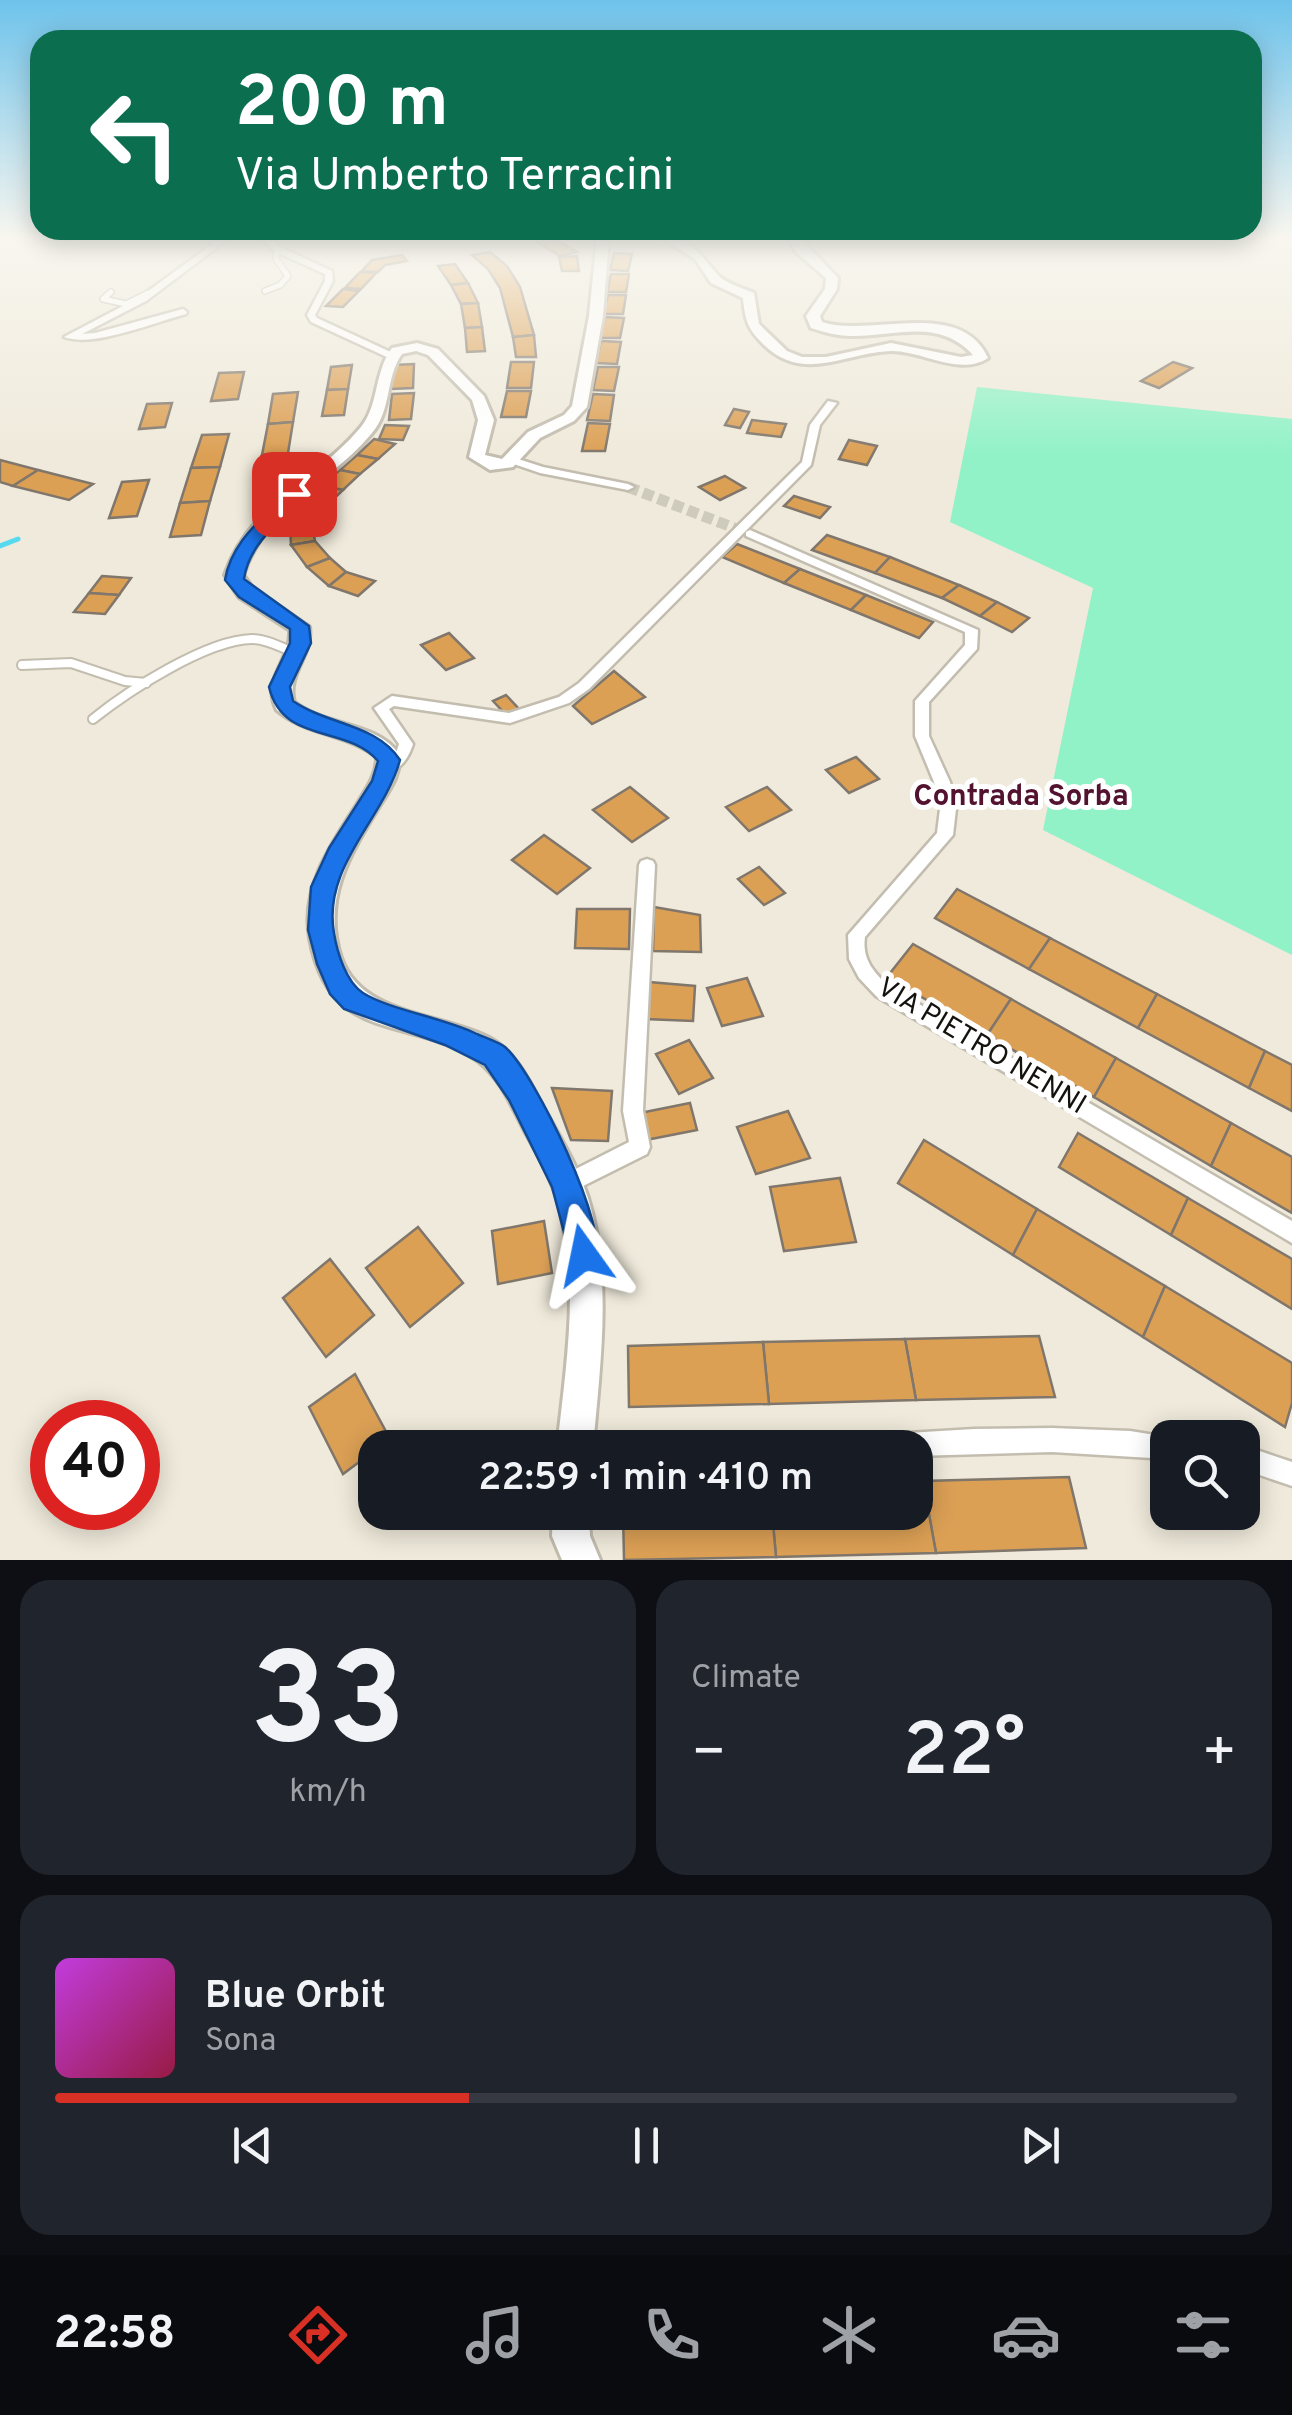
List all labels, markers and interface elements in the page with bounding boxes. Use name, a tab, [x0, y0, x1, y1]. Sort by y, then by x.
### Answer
text: 200 m	[235, 62, 449, 151]
icon: left	[70, 70, 200, 200]
text: Via Umberto Terracini	[235, 149, 674, 206]
pin	[252, 452, 337, 537]
icon: arrive	[267, 467, 322, 522]
district label: Contrada Sorba	[913, 779, 1129, 816]
street label: VIA PIETRO NENNI	[870, 970, 1092, 1124]
position arrow	[532, 1203, 636, 1307]
speed limit sign: 40	[30, 1400, 160, 1530]
map controls	[1150, 1420, 1260, 1530]
button: search	[1150, 1420, 1260, 1530]
text: 22:59 · 1 min · 410 m	[478, 1455, 813, 1504]
text: 33	[250, 1625, 406, 1790]
text: Climate	[691, 1659, 801, 1699]
text: 22°	[903, 1707, 1025, 1802]
text: −	[691, 1720, 726, 1790]
text: +	[1202, 1720, 1237, 1790]
text: km/h	[289, 1773, 367, 1813]
text: Blue Orbit	[205, 1973, 386, 2022]
text: Sona	[205, 2022, 276, 2062]
icon: previous	[225, 2118, 280, 2173]
icon: pause	[619, 2118, 674, 2173]
icon: next	[1013, 2118, 1068, 2173]
icon: directions	[283, 2300, 353, 2370]
icon: music	[460, 2300, 530, 2370]
icon: phone	[637, 2300, 707, 2370]
icon: climate	[814, 2300, 884, 2370]
icon: car	[991, 2300, 1061, 2370]
icon: filters	[1168, 2300, 1238, 2370]
text: 22:58	[54, 2307, 175, 2364]

